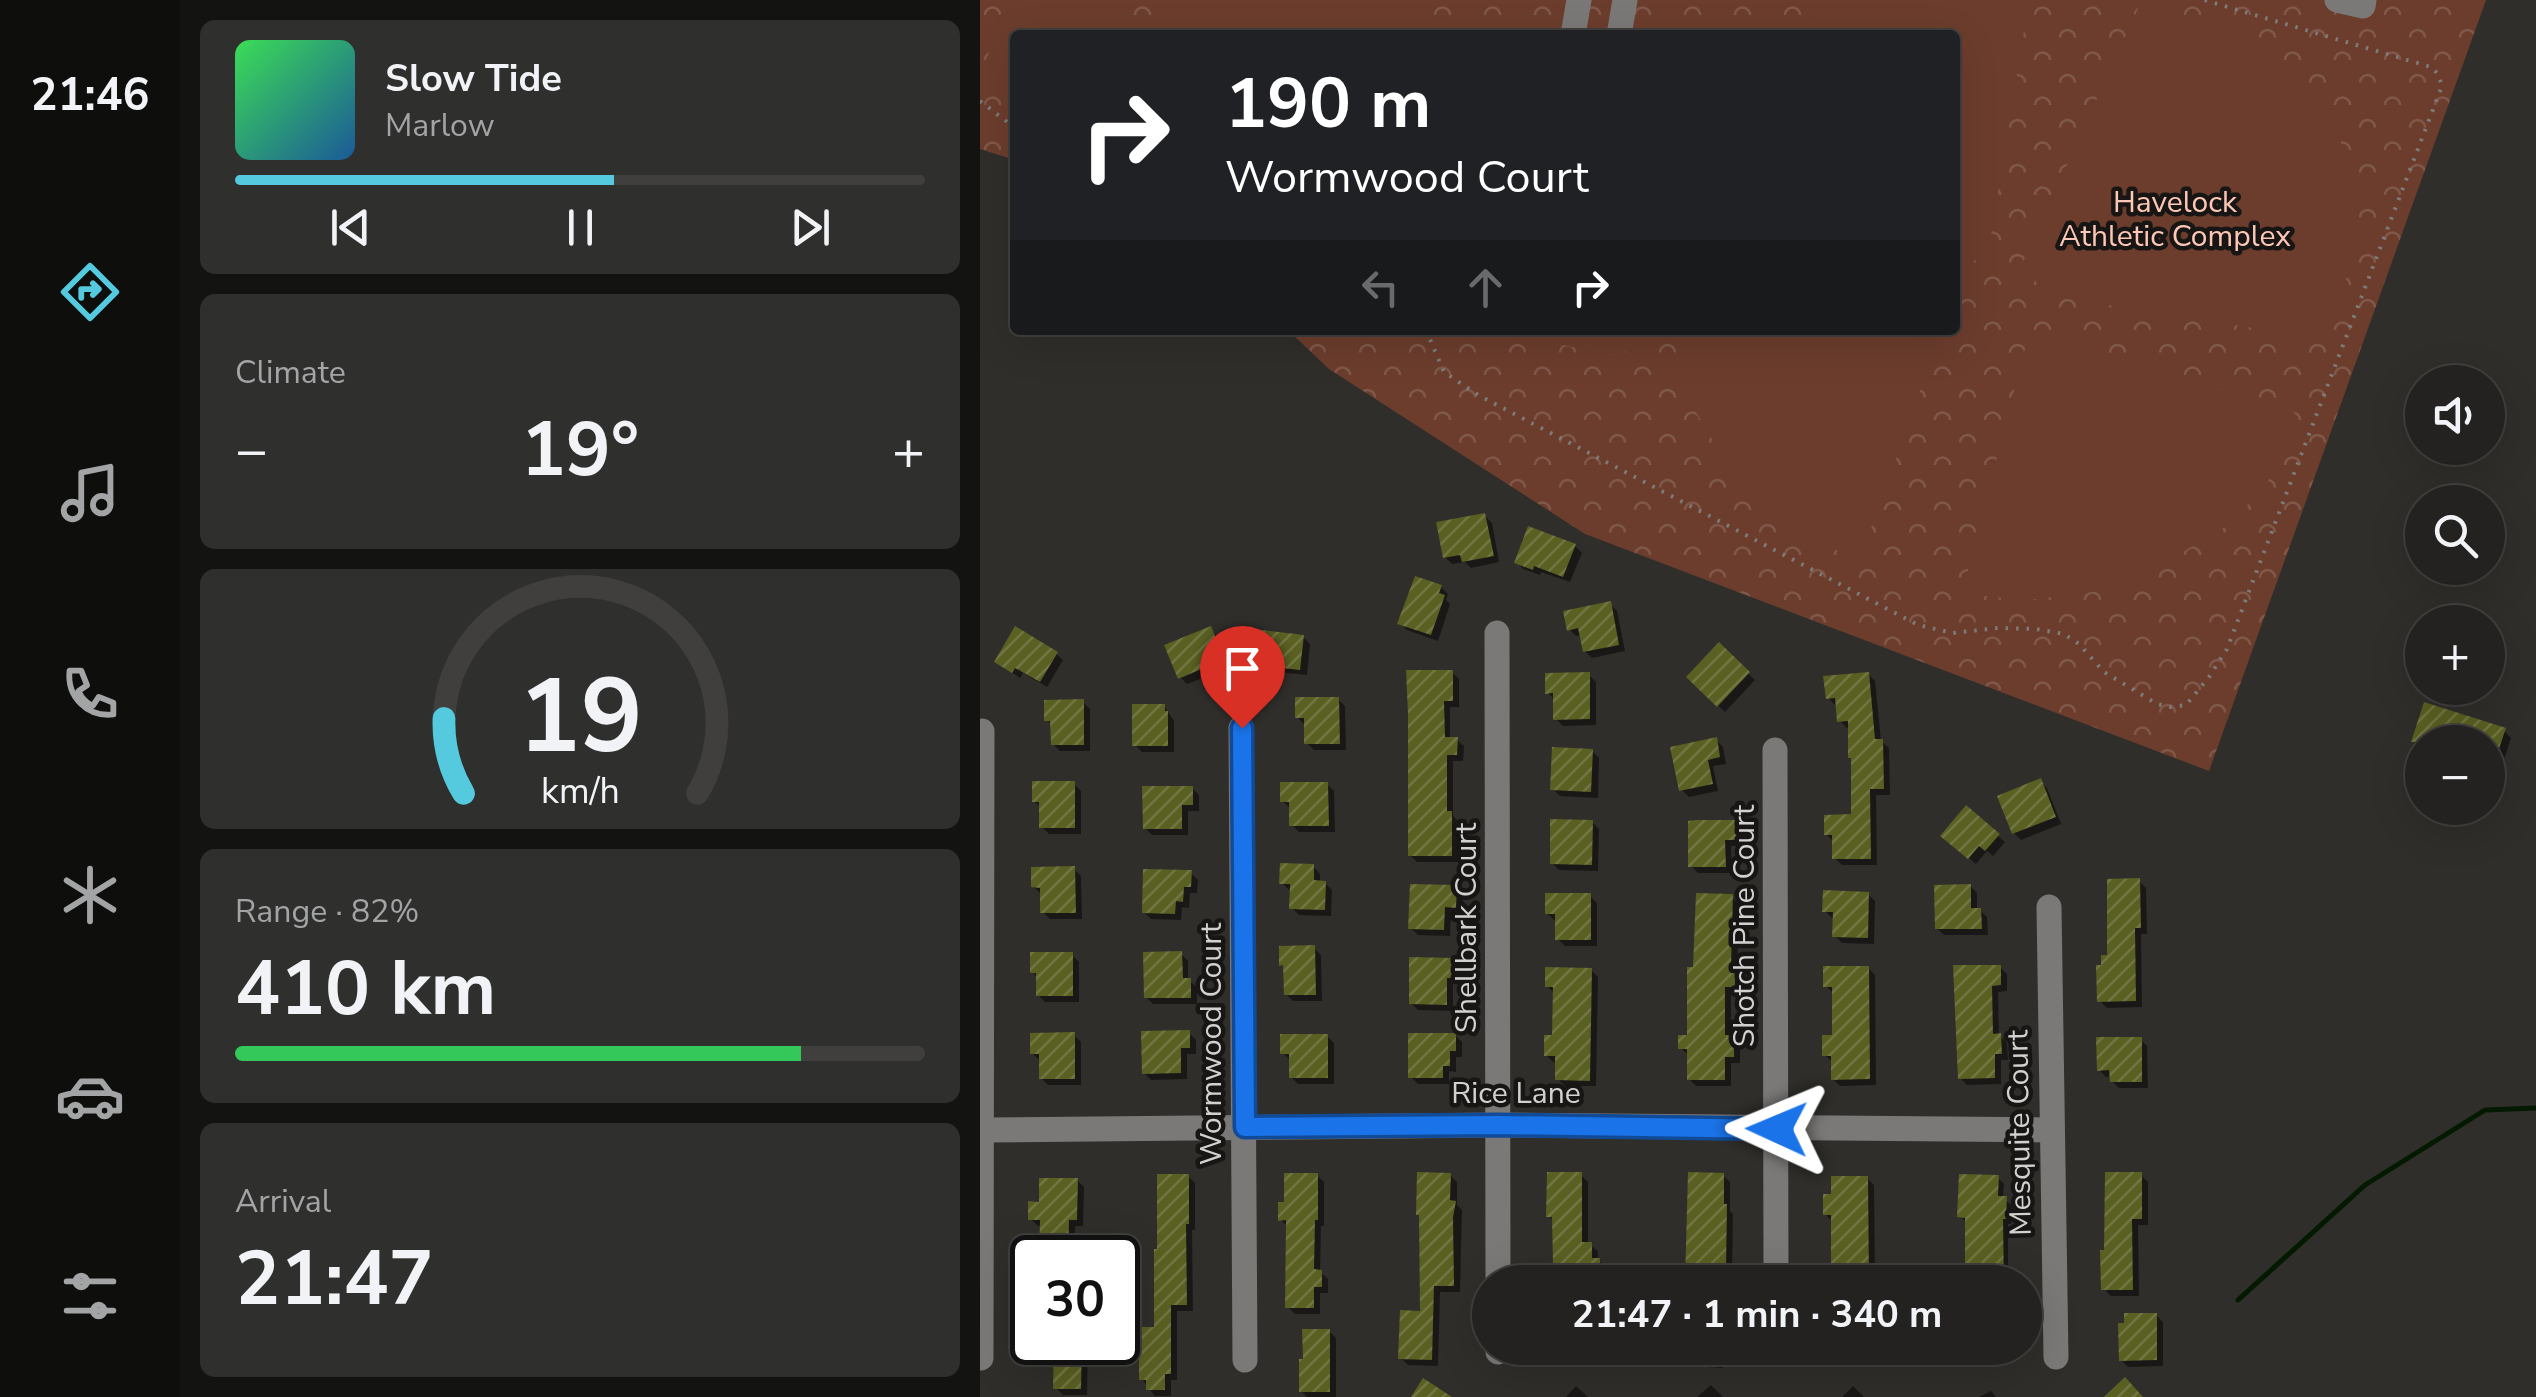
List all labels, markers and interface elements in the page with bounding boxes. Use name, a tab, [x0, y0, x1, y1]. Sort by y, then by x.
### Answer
text: Slow Tide	[385, 53, 562, 104]
text: 190 m	[1225, 56, 1431, 152]
text: 21:46	[30, 65, 150, 126]
icon: right	[1060, 70, 1190, 200]
text: Marlow	[385, 104, 495, 147]
text: Wormwood Court	[1225, 147, 1589, 208]
park label: Havelock Athletic Complex	[2059, 182, 2291, 257]
icon: previous	[323, 200, 378, 255]
icon: pause	[553, 200, 608, 255]
icon: next	[783, 200, 838, 255]
icon: directions	[55, 257, 125, 327]
icon: left	[1353, 260, 1408, 315]
icon: ahead	[1458, 260, 1513, 315]
icon: right	[1563, 260, 1618, 315]
text: Climate	[235, 351, 346, 394]
map controls	[2405, 365, 2505, 825]
button: sound	[2405, 365, 2505, 465]
text: 19°	[521, 399, 639, 501]
text: −	[235, 413, 268, 488]
text: +	[892, 413, 925, 488]
icon: music	[55, 458, 125, 528]
button: search	[2405, 485, 2505, 585]
button: +	[2405, 605, 2505, 705]
pin	[1200, 626, 1285, 729]
icon: arrive	[1215, 641, 1270, 696]
text: 19	[518, 646, 642, 788]
icon: phone	[55, 659, 125, 729]
button: −	[2405, 725, 2505, 825]
text: km/h	[541, 767, 619, 816]
street label: Shotch Pine Court	[1724, 804, 1765, 1047]
street label: Shellbark Court	[1446, 822, 1487, 1033]
icon: climate	[55, 860, 125, 930]
text: Range · 82%	[235, 890, 419, 933]
street label: Wormwood Court	[1191, 922, 1232, 1165]
text: 410 km	[235, 938, 496, 1040]
street label: Mesquite Court	[1997, 1029, 2042, 1236]
icon: car	[55, 1061, 125, 1131]
street label: Rice Lane	[1451, 1073, 1581, 1114]
position arrow	[1725, 1077, 1829, 1181]
text: Arrival	[235, 1180, 331, 1223]
text: 21:47	[235, 1228, 434, 1330]
speed limit sign: 30	[1010, 1235, 1140, 1365]
icon: filters	[55, 1261, 125, 1331]
text: 21:47 · 1 min · 340 m	[1572, 1289, 1942, 1340]

